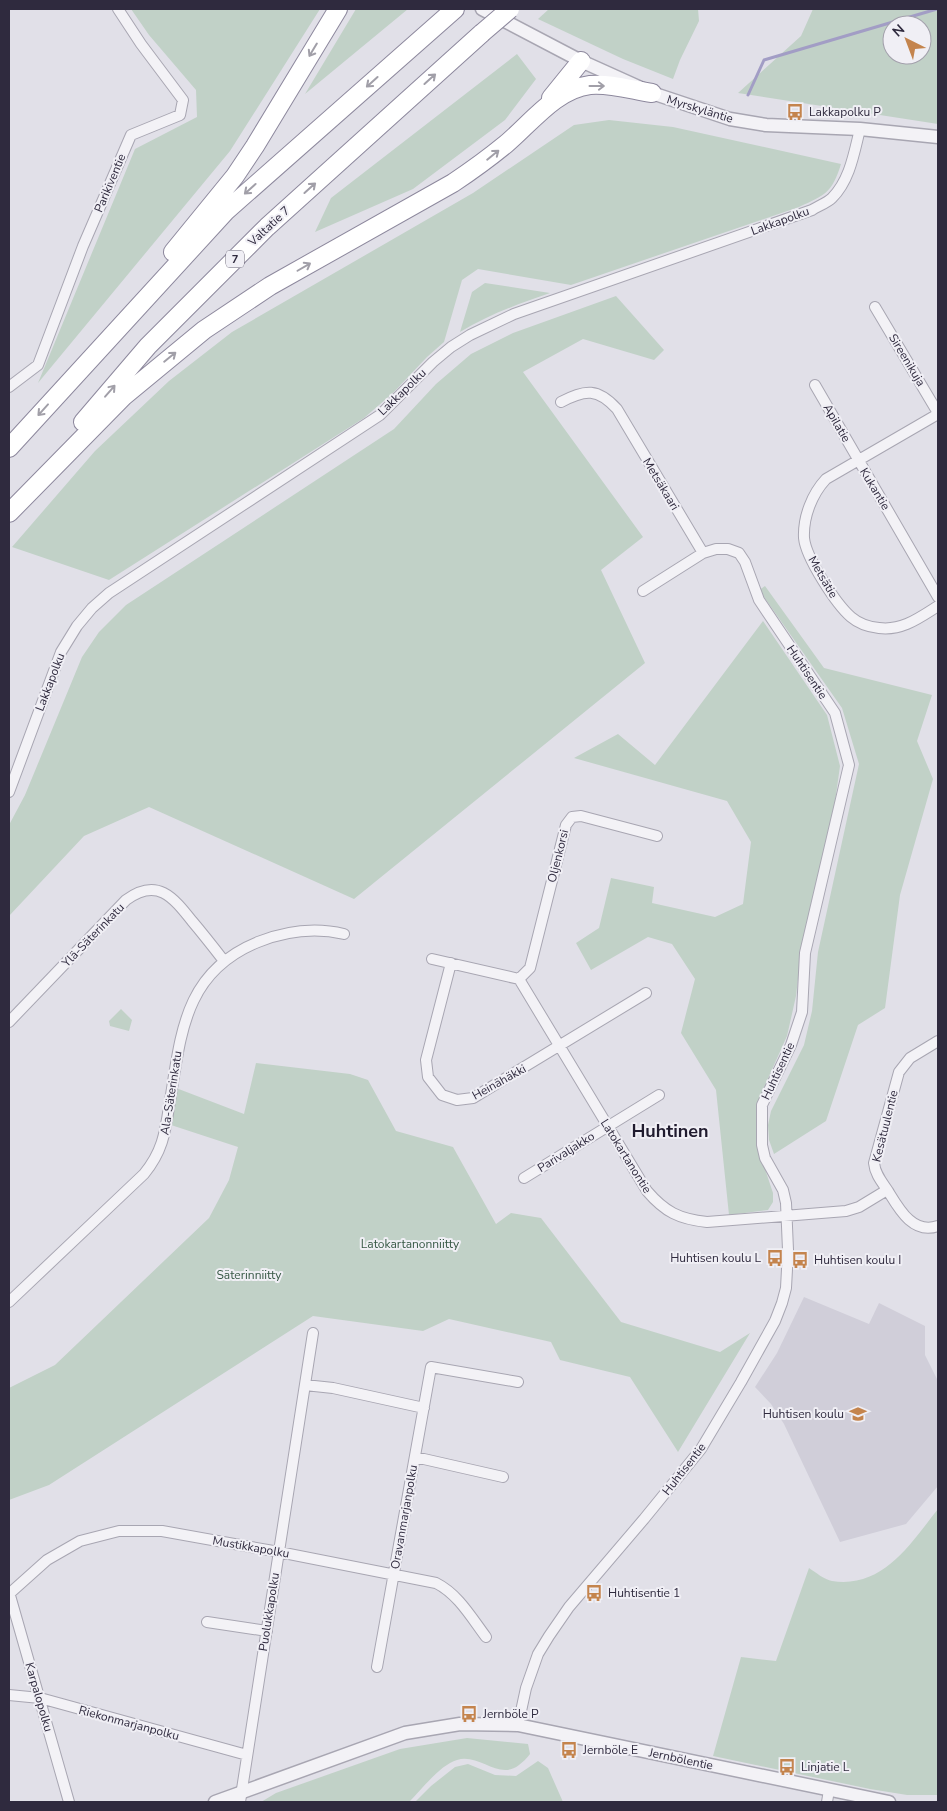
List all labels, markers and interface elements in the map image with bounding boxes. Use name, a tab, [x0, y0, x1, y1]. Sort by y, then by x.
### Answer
north arrow	[882, 15, 932, 65]
text: N	[888, 20, 909, 41]
one-way arrow	[308, 43, 318, 57]
one-way arrow	[424, 74, 437, 85]
one-way arrow	[366, 76, 379, 88]
one-way arrow	[588, 81, 605, 91]
street label: Myrskyläntie	[665, 91, 735, 127]
bus stop icon: Lakkapolku P	[785, 102, 805, 122]
place label: Lakkapolku P	[809, 104, 881, 120]
one-way arrow	[486, 149, 499, 160]
street label: Parikiventie	[90, 151, 130, 215]
one-way arrow	[303, 182, 316, 194]
one-way arrow	[244, 184, 257, 195]
street label: Valtatie 7	[244, 203, 293, 250]
street label: Lakkapolku	[749, 203, 811, 239]
road number: 7	[226, 250, 244, 268]
one-way arrow	[296, 261, 311, 271]
street label: Sireenikuja	[885, 331, 929, 389]
one-way arrow	[163, 352, 176, 363]
street label: Lakkapolku	[374, 365, 430, 419]
one-way arrow	[104, 384, 115, 397]
street label: Apilatie	[820, 401, 854, 445]
one-way arrow	[37, 403, 49, 416]
street label: Metsäkaari	[639, 455, 683, 513]
street label: Kukantie	[856, 465, 894, 513]
street label: Metsätie	[804, 553, 842, 601]
street label: Huhtisentie	[783, 642, 831, 702]
street label: Lakkapolku	[32, 651, 68, 713]
street label: Oljenkorsi	[544, 828, 572, 884]
street label: Ylä-Säterinkatu	[58, 899, 128, 971]
street label: Huhtisentie	[758, 1040, 798, 1102]
street label: Ala-Säterinkatu	[156, 1050, 186, 1136]
street label: Heinähäkki	[469, 1061, 529, 1103]
street label: Kesätuulentie	[868, 1088, 902, 1164]
street label: Latokartanontie	[597, 1116, 655, 1196]
district label: Huhtinen	[631, 1119, 709, 1143]
street label: Parivaljakko	[534, 1128, 598, 1176]
park label: Latokartanonniitty	[361, 1236, 460, 1252]
bus stop icon: Huhtisen koulu L	[765, 1248, 785, 1268]
place label: Huhtisen koulu L	[670, 1250, 761, 1266]
bus stop icon: Huhtisen koulu I	[790, 1250, 810, 1270]
place label: Huhtisen koulu I	[814, 1252, 901, 1268]
park label: Säterinniitty	[216, 1267, 282, 1283]
school or university icon: Huhtisen koulu	[848, 1404, 868, 1424]
place label: Huhtisen koulu	[763, 1406, 844, 1422]
street label: Huhtisentie	[659, 1440, 709, 1498]
street label: Oravanmarjanpolku	[387, 1463, 421, 1571]
street label: Mustikkapolku	[211, 1532, 291, 1562]
street label: Puolukkapolku	[255, 1572, 283, 1652]
bus stop icon: Huhtisentie 1	[584, 1583, 604, 1603]
place label: Huhtisentie 1	[608, 1585, 680, 1601]
street label: Karpalopolku	[21, 1660, 57, 1734]
street label: Riekonmarjanpolku	[77, 1702, 181, 1744]
bus stop icon: Jernböle P	[459, 1704, 479, 1724]
place label: Jernböle P	[482, 1706, 539, 1722]
bus stop icon: Jernböle E	[559, 1740, 579, 1760]
place label: Jernböle E	[582, 1742, 638, 1758]
street label: Jernbölentie	[647, 1744, 715, 1774]
bus stop icon: Linjatie L	[777, 1757, 797, 1777]
place label: Linjatie L	[801, 1759, 850, 1775]

